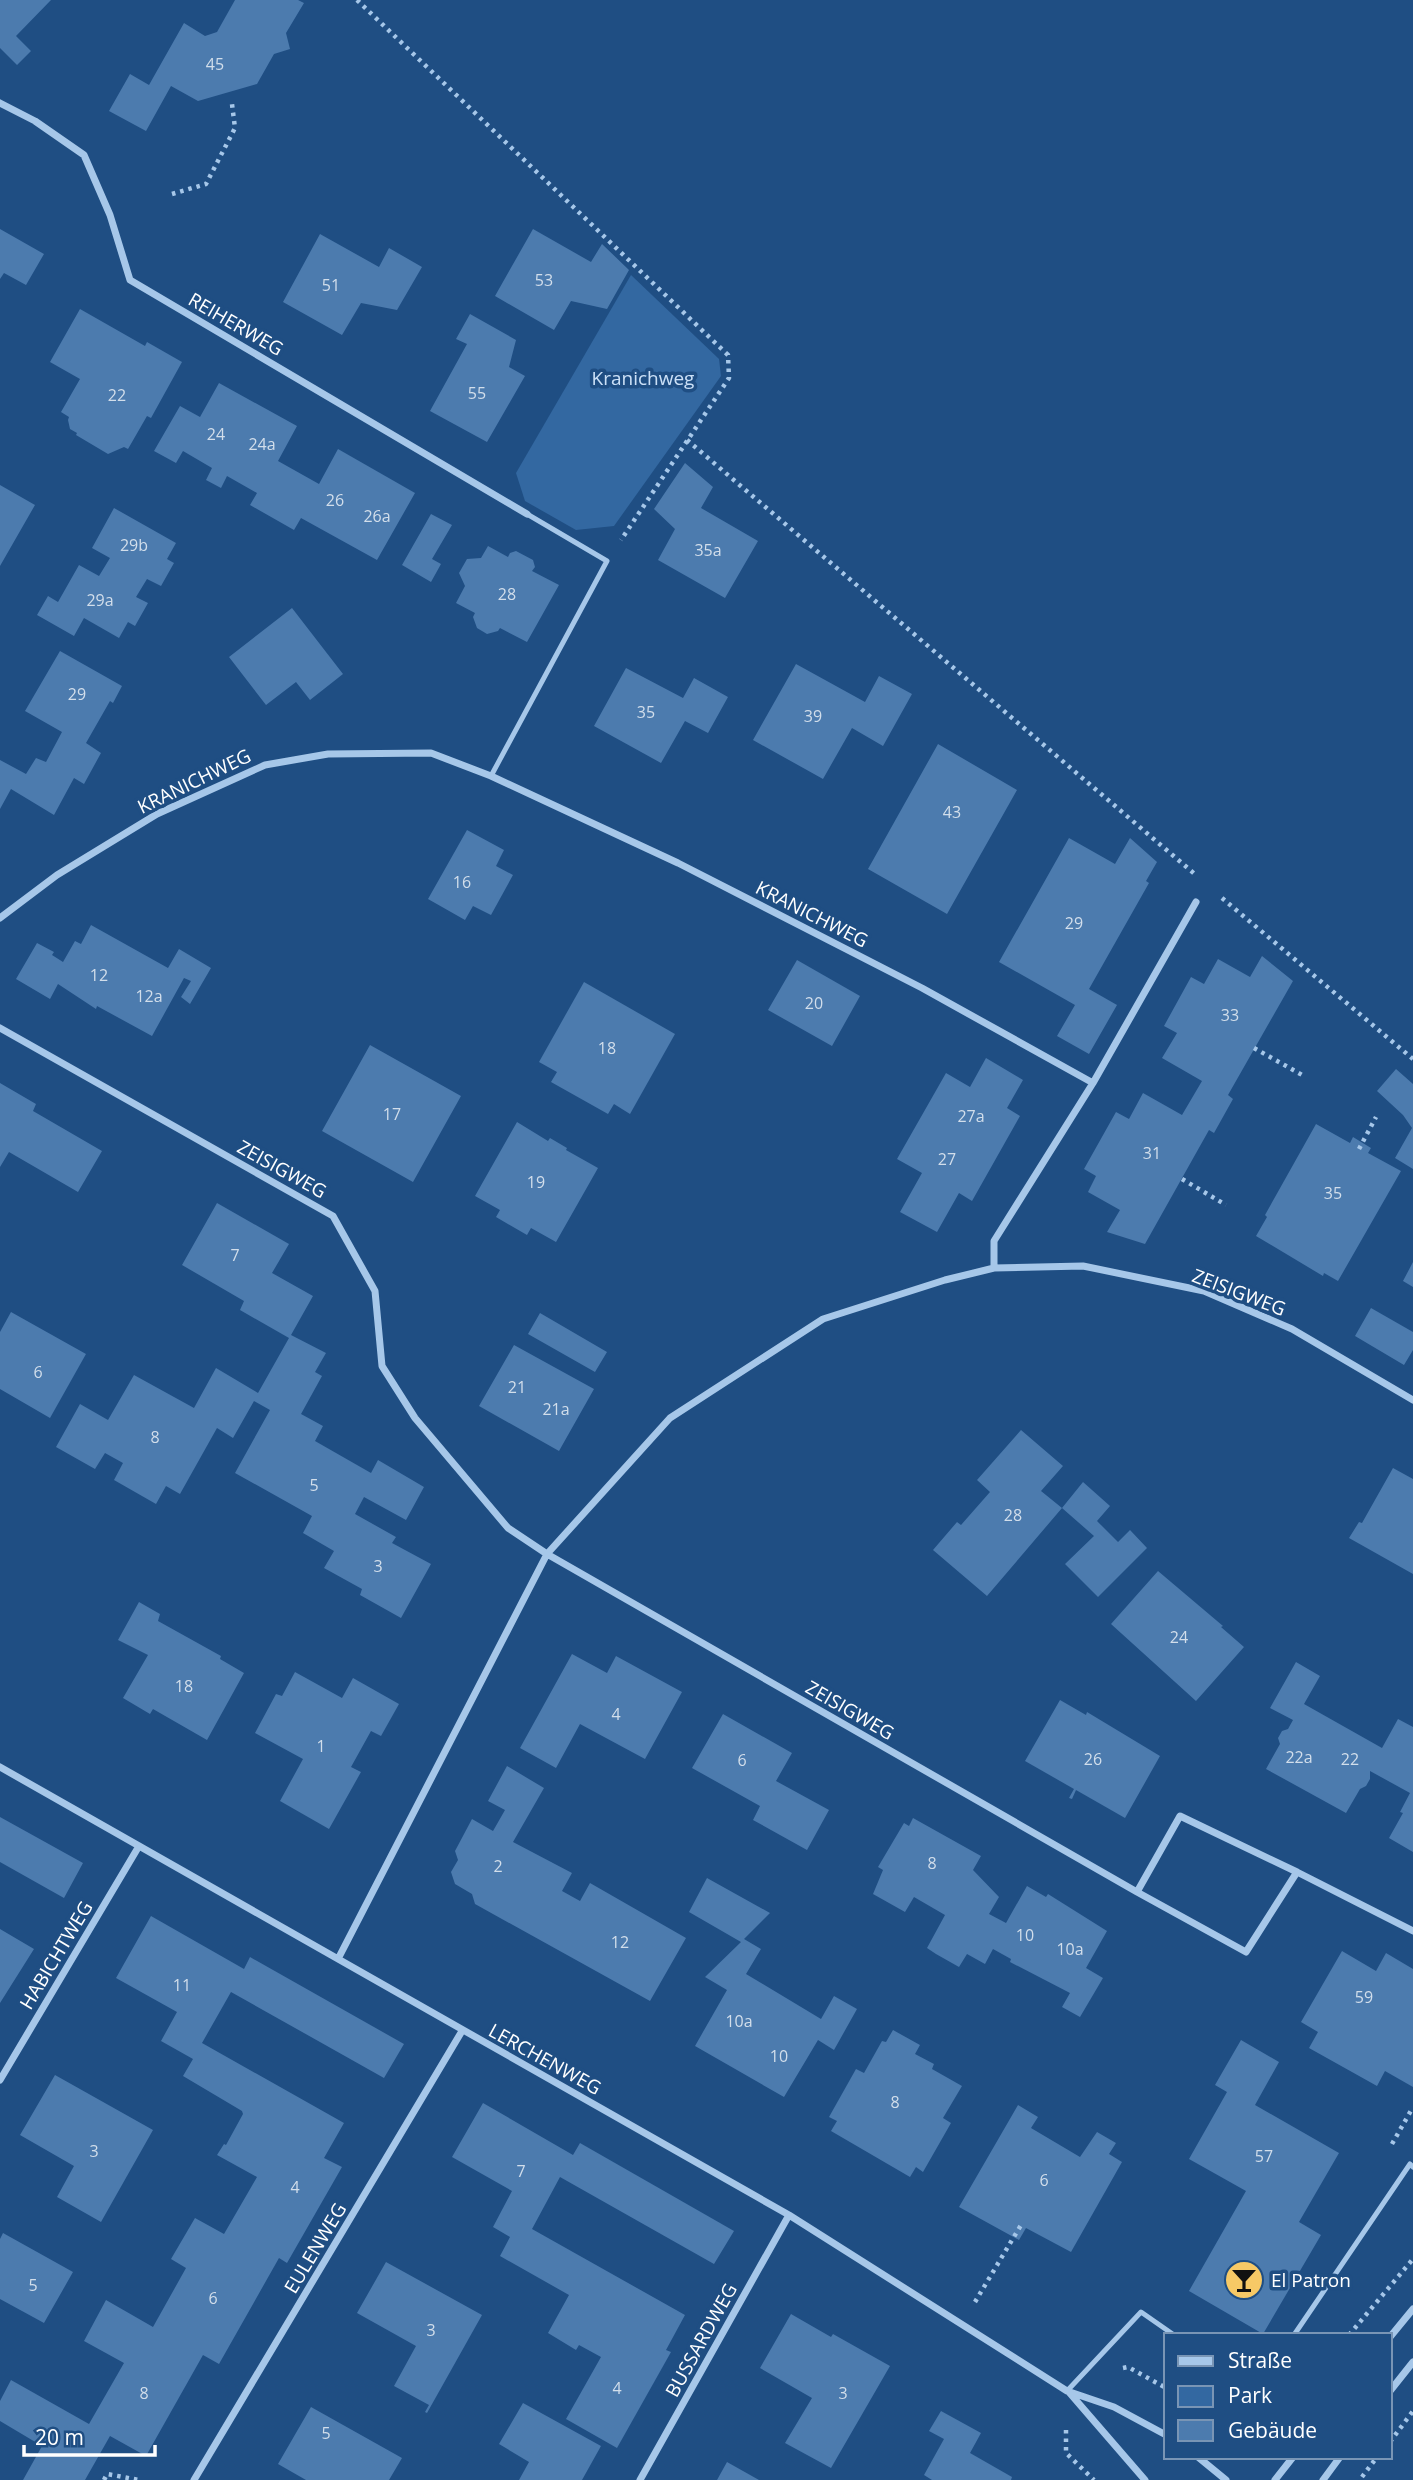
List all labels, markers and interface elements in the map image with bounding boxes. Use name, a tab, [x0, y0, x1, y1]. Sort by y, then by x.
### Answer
house number: 45	[206, 53, 224, 75]
house number: 53	[535, 269, 553, 291]
house number: 51	[322, 274, 340, 296]
street label: REIHERWEG	[184, 286, 288, 362]
park label: Kranichweg	[592, 365, 694, 391]
house number: 55	[468, 382, 486, 404]
house number: 22	[108, 384, 126, 406]
house number: 24	[207, 423, 225, 445]
house number: 24a	[248, 433, 276, 455]
house number: 26	[326, 489, 344, 511]
house number: 26a	[363, 505, 391, 527]
house number: 29b	[120, 534, 148, 556]
house number: 35a	[694, 539, 722, 561]
house number: 28	[498, 583, 516, 605]
house number: 29a	[86, 589, 114, 611]
house number: 29	[68, 683, 86, 705]
house number: 35	[637, 701, 655, 723]
house number: 39	[804, 705, 822, 727]
street label: KRANICHWEG	[133, 742, 255, 820]
house number: 43	[943, 801, 961, 823]
house number: 16	[453, 871, 471, 893]
street label: KRANICHWEG	[751, 875, 873, 953]
house number: 29	[1065, 912, 1083, 934]
house number: 12	[90, 964, 108, 986]
house number: 12a	[135, 985, 163, 1007]
house number: 20	[805, 992, 823, 1014]
house number: 33	[1221, 1004, 1239, 1026]
house number: 18	[598, 1037, 616, 1059]
house number: 17	[383, 1103, 401, 1125]
house number: 27a	[957, 1105, 985, 1127]
street label: ZEISIGWEG	[233, 1134, 331, 1204]
house number: 31	[1143, 1142, 1161, 1164]
house number: 27	[938, 1148, 956, 1170]
house number: 19	[527, 1171, 545, 1193]
house number: 35	[1324, 1182, 1342, 1204]
house number: 7	[230, 1244, 240, 1266]
street label: ZEISIGWEG	[1189, 1262, 1289, 1322]
house number: 6	[33, 1361, 43, 1383]
house number: 21	[508, 1376, 526, 1398]
house number: 21a	[542, 1398, 570, 1420]
house number: 8	[150, 1426, 160, 1448]
house number: 5	[309, 1474, 319, 1496]
house number: 28	[1004, 1504, 1022, 1526]
house number: 3	[373, 1555, 383, 1577]
house number: 24	[1170, 1626, 1188, 1648]
street label: ZEISIGWEG	[801, 1674, 899, 1746]
house number: 18	[175, 1675, 193, 1697]
house number: 4	[611, 1703, 621, 1725]
house number: 1	[316, 1735, 326, 1757]
house number: 22a	[1285, 1746, 1313, 1768]
house number: 26	[1084, 1748, 1102, 1770]
house number: 22	[1341, 1748, 1359, 1770]
house number: 6	[737, 1749, 747, 1771]
house number: 8	[927, 1852, 937, 1874]
house number: 2	[493, 1855, 503, 1877]
street label: HABICHTWEG	[13, 1896, 99, 2014]
house number: 10	[1016, 1924, 1034, 1946]
house number: 12	[611, 1931, 629, 1953]
house number: 10a	[1056, 1938, 1084, 1960]
house number: 11	[173, 1974, 191, 1996]
house number: 59	[1355, 1986, 1373, 2008]
house number: 10a	[725, 2010, 753, 2032]
street label: LERCHENWEG	[484, 2017, 606, 2101]
house number: 10	[770, 2045, 788, 2067]
house number: 8	[890, 2091, 900, 2113]
house number: 3	[89, 2140, 99, 2162]
house number: 57	[1255, 2145, 1273, 2167]
house number: 7	[516, 2160, 526, 2182]
house number: 6	[1039, 2169, 1049, 2191]
house number: 4	[290, 2176, 300, 2198]
street label: EULENWEG	[278, 2198, 352, 2298]
bar icon: El Patron	[1223, 2259, 1265, 2301]
place label: El Patron	[1271, 2267, 1351, 2293]
house number: 5	[28, 2274, 38, 2296]
street label: BUSSARDWEG	[659, 2278, 743, 2402]
house number: 6	[208, 2287, 218, 2309]
house number: 3	[426, 2319, 436, 2341]
legend	[1164, 2333, 1392, 2459]
text: Straße	[1228, 2346, 1292, 2374]
house number: 4	[612, 2377, 622, 2399]
text: Park	[1228, 2381, 1272, 2409]
house number: 8	[139, 2382, 149, 2404]
house number: 3	[838, 2382, 848, 2404]
scale bar	[24, 2414, 156, 2458]
text: Gebäude	[1228, 2416, 1317, 2444]
house number: 5	[321, 2422, 331, 2444]
text: 20 m	[35, 2423, 84, 2451]

